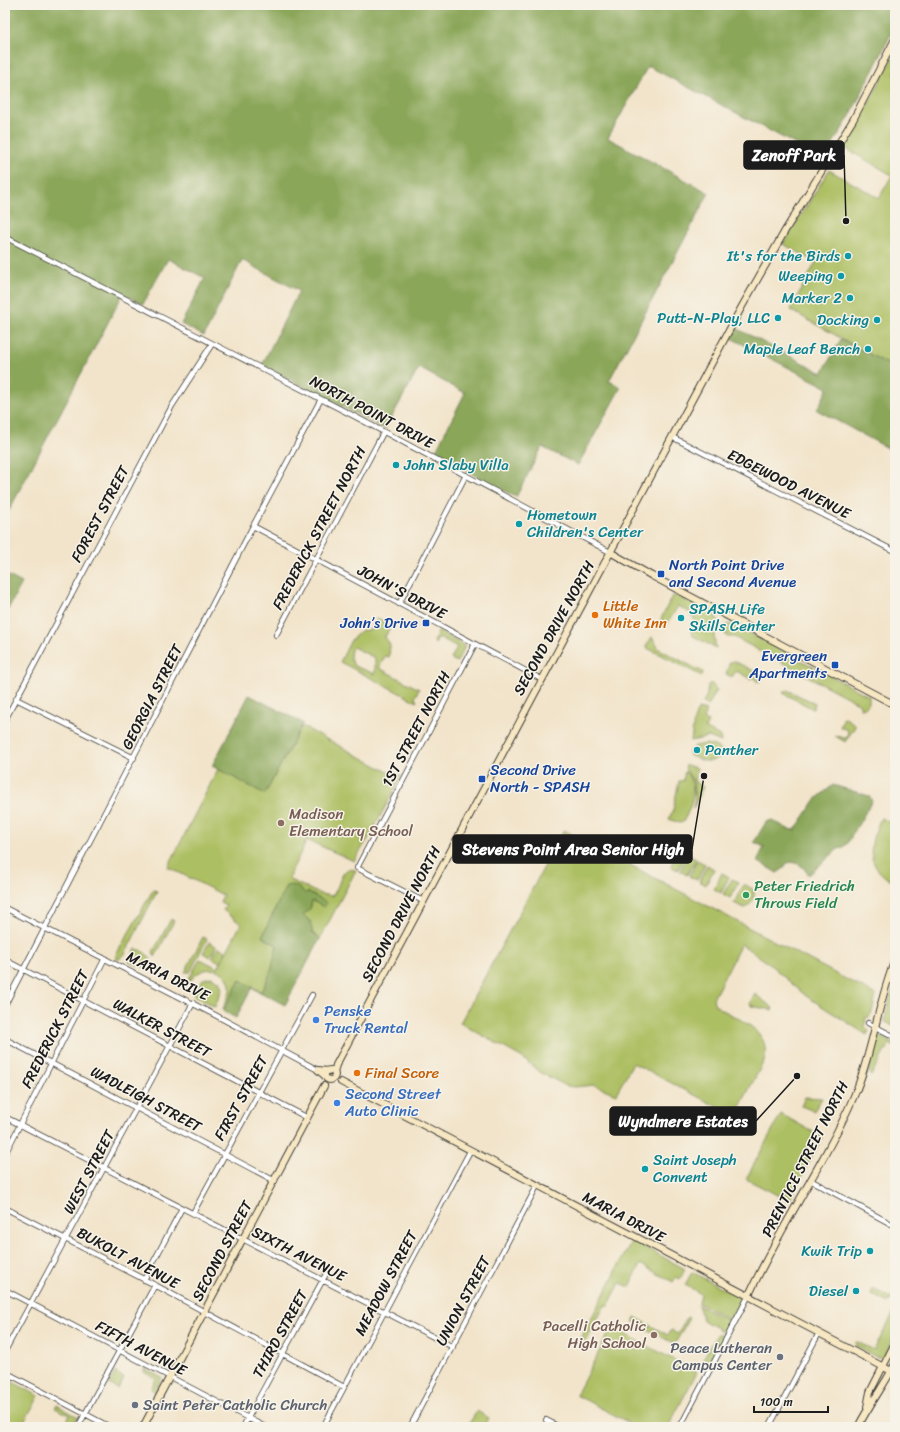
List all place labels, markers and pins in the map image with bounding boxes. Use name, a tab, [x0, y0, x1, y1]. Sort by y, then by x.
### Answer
callout: Zenoff Park	[744, 141, 844, 169]
place label: It's for the Birds	[726, 243, 841, 269]
marker: It's for the Birds	[843, 251, 853, 261]
place label: Weeping	[778, 263, 833, 289]
marker: Weeping	[836, 271, 846, 281]
place label: Marker 2	[782, 285, 842, 311]
marker: Marker 2	[845, 293, 855, 303]
place label: Putt-N-Play, LLC	[657, 305, 770, 331]
place label: Docking	[817, 307, 869, 333]
marker: Putt-N-Play, LLC	[773, 313, 783, 323]
marker: Docking	[872, 315, 882, 325]
place label: Maple Leaf Bench	[744, 336, 860, 362]
marker: Maple Leaf Bench	[863, 344, 873, 354]
place label: John Slaby Villa	[403, 452, 509, 478]
marker: John Slaby Villa	[391, 460, 401, 470]
place label: Hometown Children's Center	[527, 502, 644, 545]
marker: Hometown Children's Center	[514, 519, 524, 529]
place label: North Point Drive and Second Avenue	[669, 552, 796, 595]
marker: North Point Drive and Second Avenue	[656, 569, 666, 579]
place label: Little White Inn	[603, 593, 667, 636]
place label: SPASH Life Skills Center	[689, 596, 775, 639]
place label: John’s Drive	[339, 610, 418, 636]
marker: Little White Inn	[590, 610, 600, 620]
marker: SPASH Life Skills Center	[676, 613, 686, 623]
marker: John’s Drive	[421, 618, 431, 628]
place label: Evergreen Apartments	[748, 643, 827, 686]
marker: Evergreen Apartments	[830, 660, 840, 670]
place label: Panther	[705, 737, 759, 763]
marker: Panther	[692, 745, 702, 755]
place label: Second Drive North - SPASH	[490, 757, 590, 800]
marker: Second Drive North - SPASH	[477, 774, 487, 784]
place label: Madison Elementary School	[289, 801, 414, 844]
marker: Madison Elementary School	[276, 818, 286, 828]
callout: Stevens Point Area Senior High	[453, 835, 692, 863]
place label: Peter Friedrich Throws Field	[754, 873, 855, 916]
marker: Peter Friedrich Throws Field	[741, 890, 751, 900]
place label: Penske Truck Rental	[324, 998, 409, 1041]
marker: Penske Truck Rental	[311, 1015, 321, 1025]
place label: Final Score	[365, 1060, 440, 1086]
marker: Final Score	[352, 1068, 362, 1078]
place label: Second Street Auto Clinic	[344, 1081, 442, 1124]
marker: Second Street Auto Clinic	[332, 1098, 342, 1108]
callout: Wyndmere Estates	[610, 1107, 756, 1135]
place label: Saint Joseph Convent	[653, 1147, 737, 1190]
marker: Saint Joseph Convent	[640, 1164, 650, 1174]
place label: Kwik Trip	[801, 1238, 862, 1264]
marker: Kwik Trip	[865, 1246, 875, 1256]
place label: Diesel	[809, 1278, 849, 1304]
marker: Diesel	[851, 1286, 861, 1296]
place label: Pacelli Catholic High School	[543, 1313, 647, 1356]
marker: Pacelli Catholic High School	[649, 1330, 659, 1340]
place label: Peace Lutheran Campus Center	[670, 1335, 773, 1378]
marker: Peace Lutheran Campus Center	[775, 1352, 785, 1362]
place label: Saint Peter Catholic Church	[143, 1392, 328, 1418]
marker: Saint Peter Catholic Church	[130, 1400, 140, 1410]

